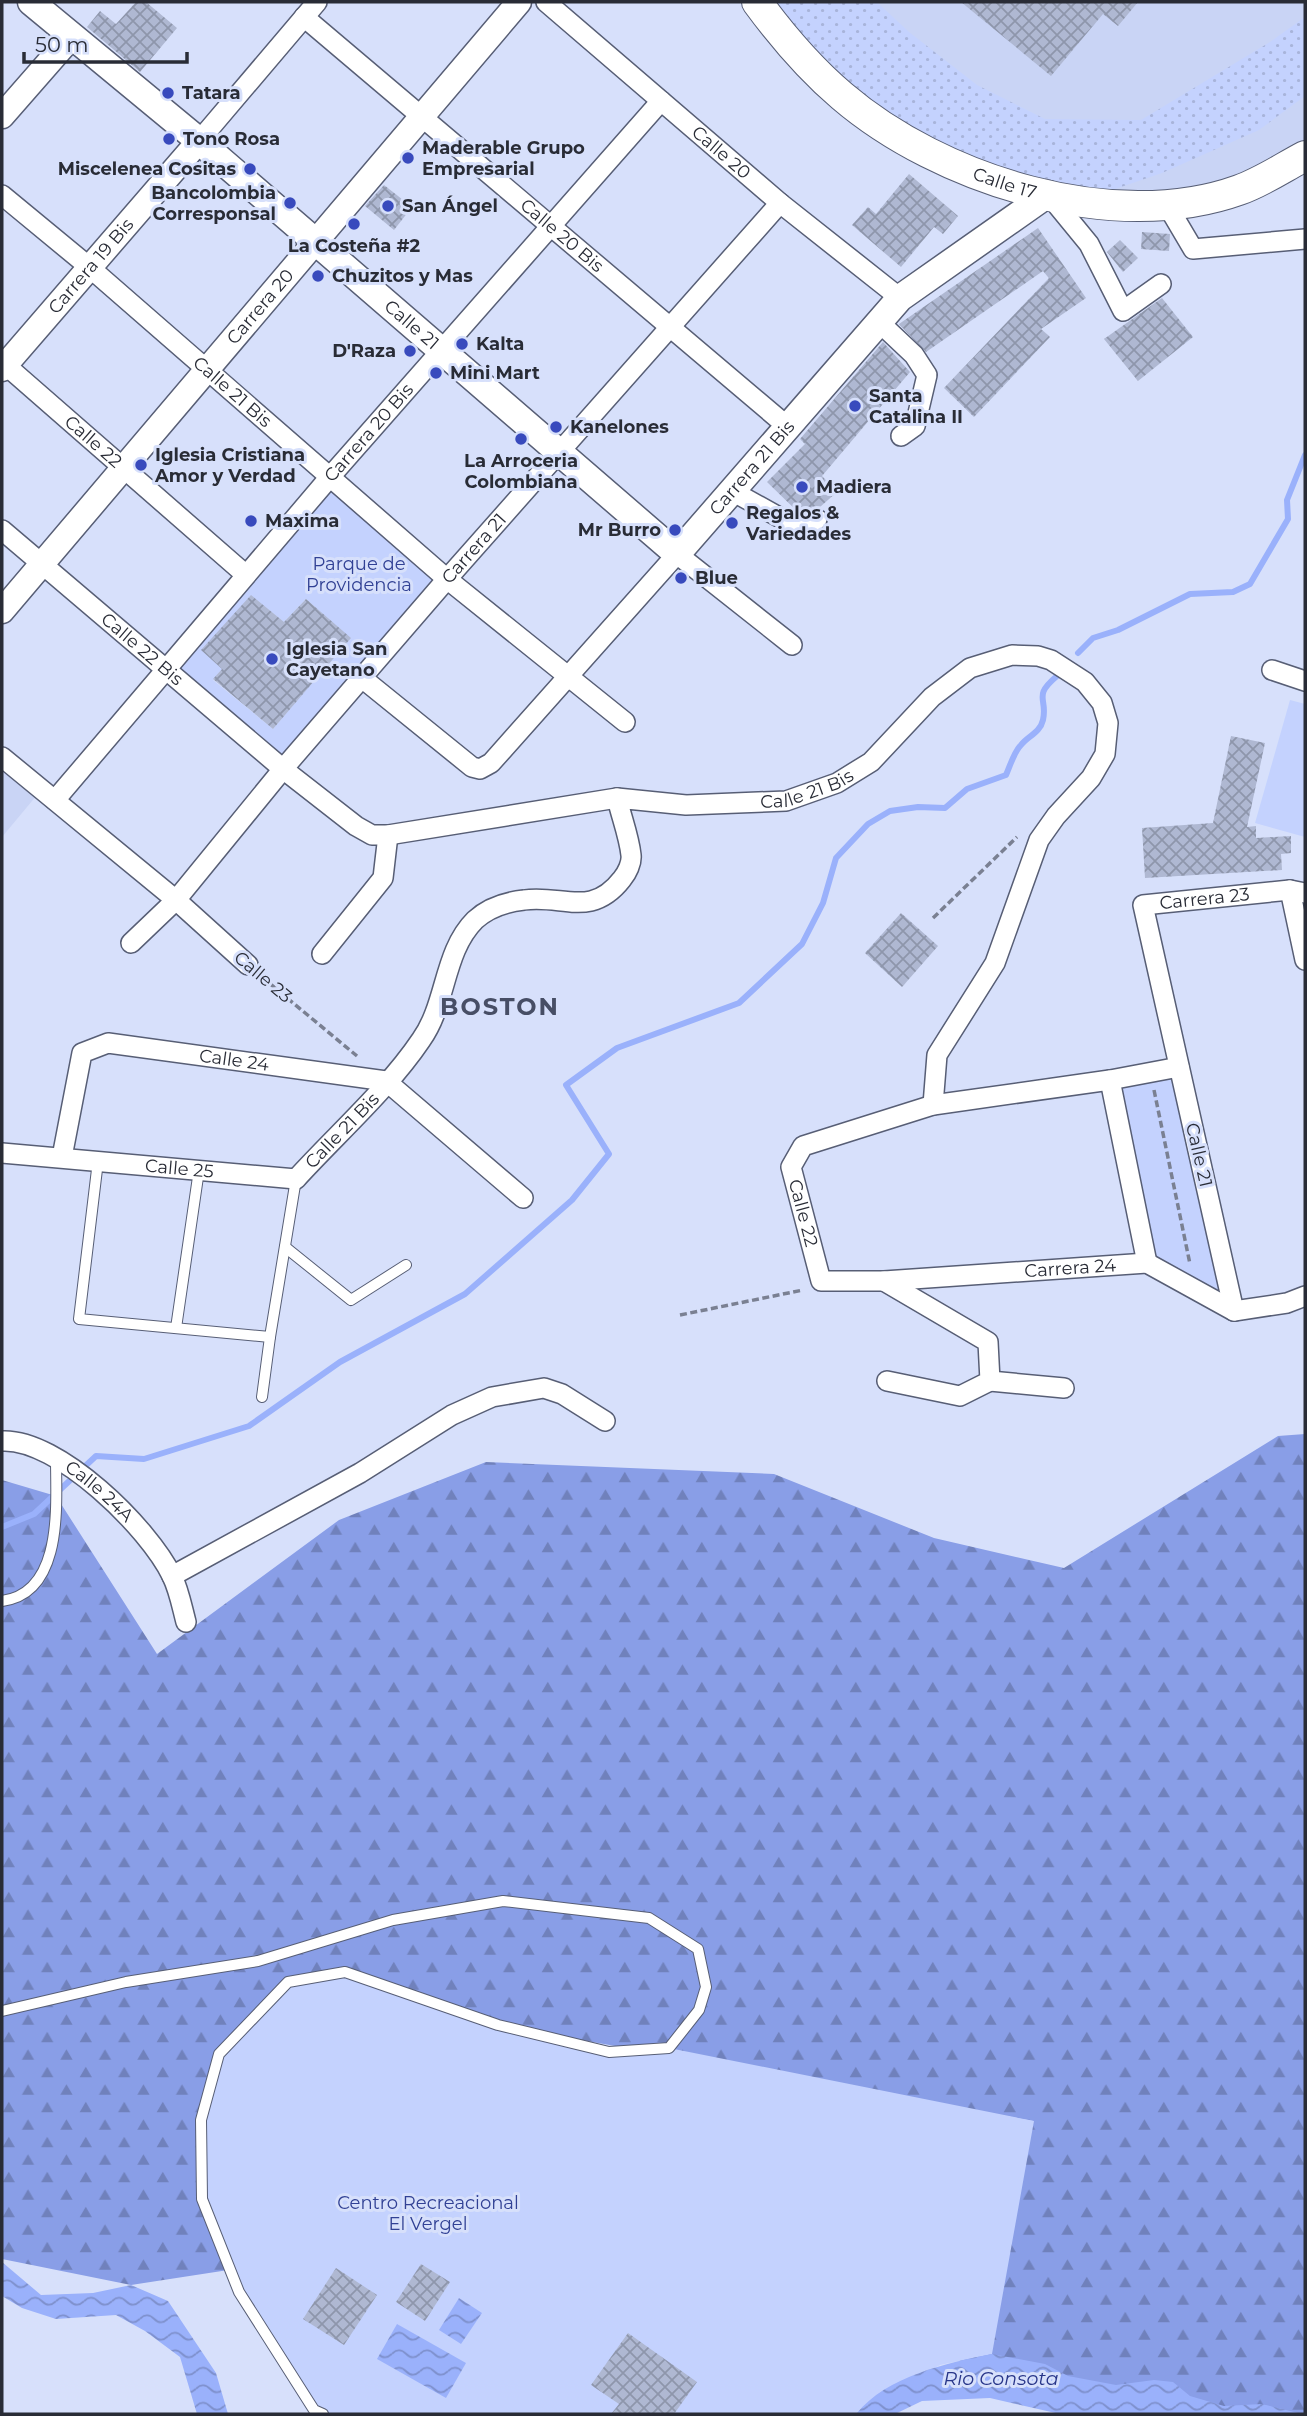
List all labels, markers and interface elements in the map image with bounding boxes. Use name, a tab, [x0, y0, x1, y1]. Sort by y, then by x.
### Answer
scale bar	[24, 21, 187, 65]
text: 50 m	[35, 32, 89, 57]
place label: Tatara	[182, 82, 241, 104]
marker: Tatara	[160, 85, 176, 101]
street label: Calle 20	[687, 121, 755, 184]
place label: Tono Rosa	[183, 128, 280, 150]
marker: Tono Rosa	[161, 131, 177, 147]
place label: Maderable Grupo Empresarial	[422, 137, 585, 180]
marker: Maderable Grupo Empresarial	[400, 150, 416, 166]
place label: Miscelenea Cositas	[58, 158, 236, 180]
marker: Miscelenea Cositas	[242, 161, 258, 177]
street label: Calle 17	[970, 163, 1039, 204]
place label: Bancolombia Corresponsal	[151, 182, 276, 225]
street label: Calle 20 Bis	[516, 194, 608, 277]
marker: Bancolombia Corresponsal	[282, 195, 298, 211]
place label: San Ángel	[402, 195, 498, 217]
marker: San Ángel	[380, 198, 396, 214]
street label: Carrera 19 Bis	[44, 214, 138, 318]
marker: La Costeña #2	[346, 216, 362, 232]
place label: La Costeña #2	[288, 235, 421, 257]
street label: Carrera 20	[222, 265, 298, 349]
place label: Chuzitos y Mas	[332, 265, 473, 287]
marker: Chuzitos y Mas	[310, 268, 326, 284]
street label: Calle 21	[380, 295, 443, 354]
place label: Kalta	[476, 333, 524, 355]
marker: Kalta	[454, 336, 470, 352]
place label: D'Raza	[332, 340, 396, 362]
marker: D'Raza	[402, 343, 418, 359]
street label: Calle 21 Bis	[188, 352, 276, 432]
place label: Mini Mart	[450, 362, 540, 384]
marker: Mini Mart	[428, 365, 444, 381]
street label: Carrera 20 Bis	[320, 379, 418, 487]
place label: Santa Catalina II	[869, 385, 963, 428]
marker: Santa Catalina II	[847, 398, 863, 414]
street label: Calle 22	[60, 411, 126, 473]
place label: Kanelones	[570, 416, 669, 438]
street label: Carrera 21 Bis	[705, 416, 799, 520]
marker: Kanelones	[548, 419, 564, 435]
marker: La Arroceria Colombiana	[513, 431, 529, 447]
place label: Iglesia Cristiana Amor y Verdad	[154, 444, 305, 487]
place label: La Arroceria Colombiana	[464, 450, 578, 493]
marker: Iglesia Cristiana Amor y Verdad	[133, 457, 149, 473]
place label: Madiera	[816, 476, 892, 498]
marker: Madiera	[794, 479, 810, 495]
place label: Regalos & Variedades	[745, 502, 851, 545]
street label: Carrera 21	[437, 509, 511, 588]
place label: Maxima	[265, 510, 339, 532]
marker: Maxima	[243, 513, 259, 529]
marker: Regalos & Variedades	[724, 515, 740, 531]
place label: Mr Burro	[578, 519, 661, 541]
marker: Mr Burro	[667, 522, 683, 538]
park label: Parque de Providencia	[306, 553, 412, 596]
place label: Blue	[695, 567, 738, 589]
marker: Blue	[673, 570, 689, 586]
street label: Calle 22 Bis	[97, 608, 188, 690]
place label: Iglesia San Cayetano	[286, 638, 387, 681]
marker: Iglesia San Cayetano	[264, 651, 280, 667]
street label: Calle 21 Bis	[760, 764, 858, 813]
street label: Carrera 23	[1158, 883, 1251, 914]
street label: Calle 23	[230, 946, 296, 1008]
district label: BOSTON	[440, 992, 560, 1021]
street label: Calle 24	[198, 1045, 270, 1076]
street label: Calle 21 Bis	[300, 1088, 384, 1173]
street label: Calle 21	[1181, 1121, 1217, 1189]
street label: Calle 25	[144, 1155, 215, 1183]
street label: Calle 22	[784, 1177, 823, 1249]
street label: Carrera 24	[1024, 1254, 1117, 1282]
street label: Calle 24A	[61, 1456, 138, 1527]
park label: Centro Recreacional El Vergel	[337, 2192, 519, 2235]
water label: Rio Consota	[943, 2367, 1059, 2390]

